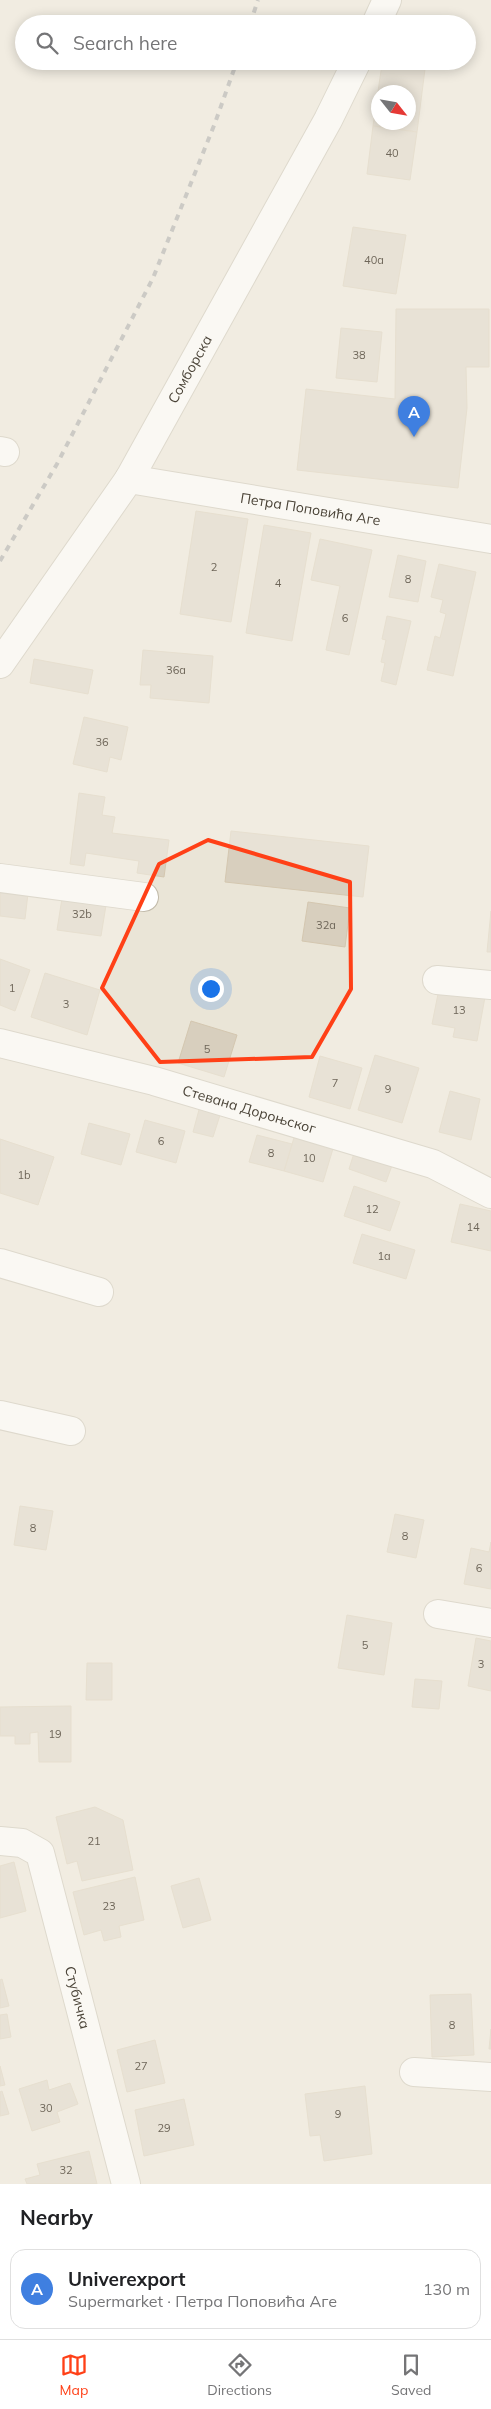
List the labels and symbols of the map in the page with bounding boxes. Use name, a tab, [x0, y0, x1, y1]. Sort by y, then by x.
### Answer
north arrow	[371, 85, 416, 130]
house number: 40	[385, 146, 399, 160]
house number: 40a	[364, 253, 384, 267]
street label: Сомборска	[164, 332, 216, 406]
house number: 38	[352, 348, 366, 362]
pin: A	[398, 396, 430, 437]
street label: Петра Поповића Аге	[239, 489, 382, 530]
house number: 2	[211, 560, 218, 574]
house number: 8	[405, 572, 412, 586]
house number: 4	[275, 576, 282, 590]
house number: 6	[342, 611, 349, 625]
house number: 36a	[166, 663, 186, 677]
house number: 36	[95, 735, 109, 749]
house number: 32b	[72, 907, 92, 921]
house number: 32a	[316, 918, 336, 932]
your location	[198, 976, 224, 1002]
house number: 1	[9, 981, 15, 995]
house number: 3	[63, 997, 69, 1011]
house number: 13	[452, 1003, 466, 1017]
house number: 5	[204, 1042, 211, 1056]
house number: 7	[332, 1076, 338, 1090]
street label: Стевана Дороњског	[180, 1081, 319, 1138]
house number: 9	[385, 1082, 391, 1096]
house number: 6	[158, 1134, 165, 1148]
house number: 8	[268, 1146, 275, 1160]
house number: 10	[302, 1151, 316, 1165]
house number: 1b	[17, 1168, 31, 1182]
house number: 12	[365, 1202, 379, 1216]
house number: 14	[466, 1220, 480, 1234]
house number: 1a	[377, 1249, 391, 1263]
house number: 8	[30, 1521, 37, 1535]
house number: 8	[402, 1529, 409, 1543]
house number: 6	[476, 1561, 483, 1575]
house number: 5	[362, 1638, 369, 1652]
house number: 3	[478, 1657, 484, 1671]
house number: 19	[48, 1727, 62, 1741]
house number: 21	[87, 1834, 101, 1848]
house number: 23	[102, 1899, 116, 1913]
street label: Стубичка	[61, 1964, 94, 2031]
house number: 8	[449, 2018, 456, 2032]
house number: 27	[134, 2059, 148, 2073]
house number: 30	[39, 2101, 53, 2115]
house number: 9	[335, 2107, 341, 2121]
house number: 29	[157, 2121, 171, 2135]
house number: 32	[59, 2163, 73, 2177]

